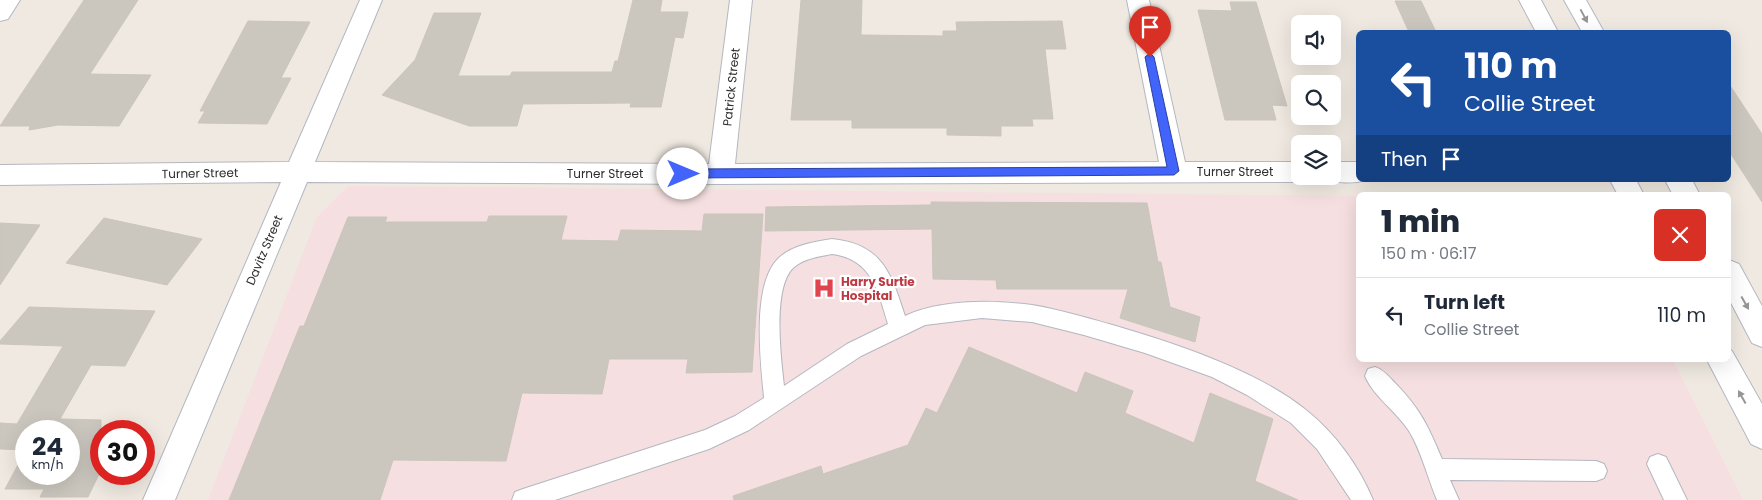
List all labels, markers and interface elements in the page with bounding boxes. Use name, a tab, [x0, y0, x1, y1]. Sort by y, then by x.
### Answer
pin	[1129, 6, 1171, 57]
one-way arrow	[1580, 9, 1588, 24]
icon: arrive	[1136, 13, 1164, 41]
map controls	[1291, 15, 1341, 185]
button: sound	[1291, 15, 1341, 65]
text: 110 m	[1464, 41, 1558, 90]
street label: Patrick Street	[718, 47, 744, 127]
icon: left	[1381, 50, 1446, 115]
button: search	[1291, 75, 1341, 125]
text: Collie Street	[1464, 88, 1595, 119]
button: layers	[1291, 135, 1341, 185]
icon: arrive	[1437, 145, 1465, 173]
text: Then	[1381, 146, 1427, 173]
position arrow	[656, 147, 708, 199]
street label: Turner Street	[1197, 163, 1273, 180]
street label: Turner Street	[162, 164, 238, 182]
street label: Turner Street	[567, 165, 643, 182]
text: 1 min	[1381, 200, 1460, 243]
button: close	[1654, 209, 1706, 261]
street label: Davitz Street	[242, 212, 286, 288]
text: 150 m · 06:17	[1381, 242, 1476, 265]
place label: Harry Surtie Hospital	[841, 273, 915, 304]
hospital icon: Harry Surtie Hospital	[811, 275, 837, 301]
text: Turn left	[1424, 289, 1505, 316]
one-way arrow	[1741, 296, 1750, 310]
icon: left	[1381, 301, 1409, 329]
text: 110 m	[1657, 302, 1706, 329]
text: Collie Street	[1424, 318, 1519, 341]
one-way arrow	[1738, 390, 1746, 404]
speed limit sign: 30	[90, 420, 155, 485]
text: 24	[32, 429, 63, 464]
text: km/h	[32, 456, 63, 473]

